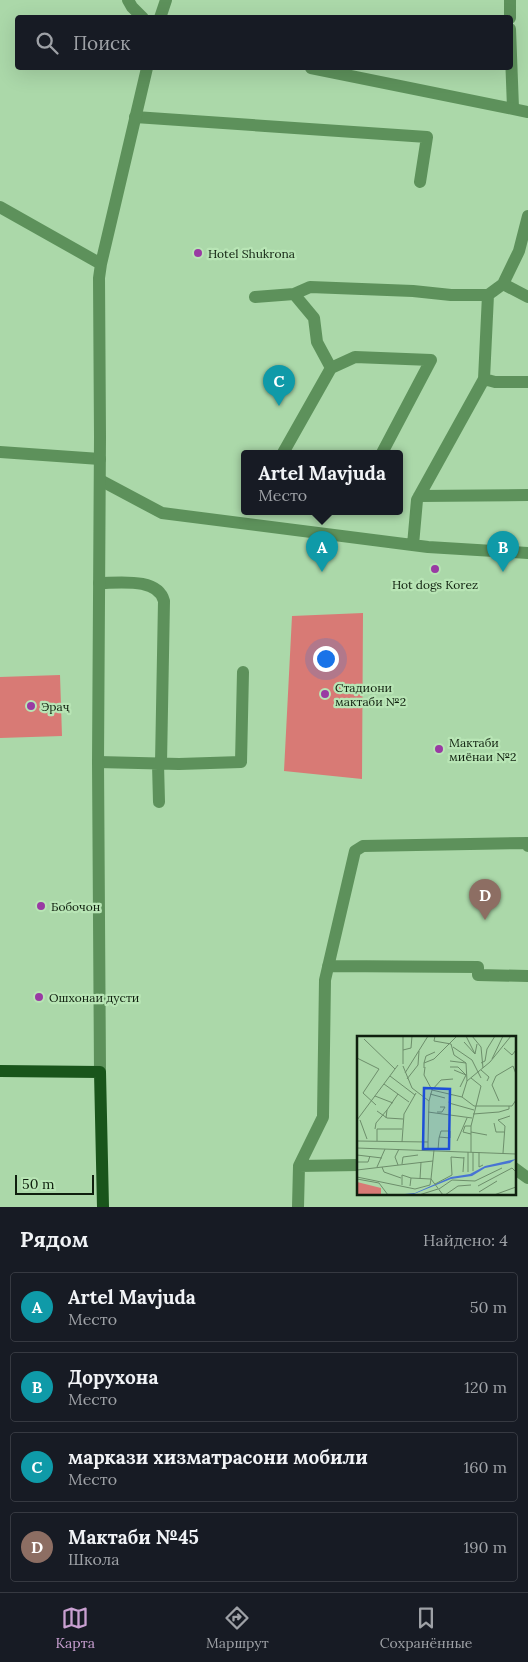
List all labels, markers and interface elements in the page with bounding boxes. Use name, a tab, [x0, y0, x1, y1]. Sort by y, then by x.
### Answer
search box	[15, 15, 513, 70]
icon: search	[33, 29, 61, 57]
text: Поиск	[73, 31, 130, 55]
place label: Hotel Shukrona	[208, 246, 295, 261]
marker: Hotel Shukrona	[192, 247, 204, 259]
pin: C	[263, 365, 295, 406]
popup	[241, 450, 403, 515]
text: Artel Mavjuda	[258, 461, 386, 485]
text: Место	[258, 485, 307, 505]
pin: A	[306, 531, 338, 572]
pin: B	[487, 531, 519, 572]
marker: Hot dogs Korez	[429, 563, 441, 575]
place label: Hot dogs Korez	[392, 577, 478, 592]
your location	[313, 646, 339, 672]
place label: Стадиони мактаби №2	[335, 680, 406, 709]
marker: Стадиони мактаби №2	[319, 688, 331, 700]
place label: Эраҷ	[41, 699, 70, 714]
marker: Эраҷ	[25, 700, 37, 712]
place label: Мактаби миёнаи №2	[449, 735, 517, 764]
marker: Мактаби миёнаи №2	[433, 743, 445, 755]
pin: D	[469, 879, 501, 920]
place label: Бобочон	[51, 899, 100, 914]
marker: Бобочон	[35, 900, 47, 912]
place label: Ошхонаи дусти	[49, 990, 139, 1005]
marker: Ошхонаи дусти	[33, 991, 45, 1003]
inset map	[357, 1036, 516, 1194]
scale bar	[15, 1172, 94, 1195]
text: 50 m	[22, 1175, 55, 1193]
text: Рядом	[20, 1226, 89, 1253]
text: Найдено: 4	[423, 1230, 508, 1250]
text: Artel Mavjuda	[68, 1285, 196, 1309]
text: A	[32, 1297, 42, 1317]
text: 50 m	[470, 1297, 507, 1317]
text: Место	[68, 1309, 117, 1329]
text: Дорухона	[68, 1365, 158, 1389]
text: B	[32, 1377, 42, 1397]
text: 120 m	[464, 1377, 507, 1397]
text: Место	[68, 1389, 117, 1409]
text: маркази хизматрасони мобили	[68, 1445, 368, 1469]
text: C	[31, 1457, 43, 1477]
text: 160 m	[463, 1457, 507, 1477]
text: Место	[68, 1469, 117, 1489]
text: Мактаби №45	[68, 1525, 199, 1549]
text: D	[31, 1537, 43, 1557]
text: 190 m	[463, 1537, 507, 1557]
text: Школа	[68, 1549, 120, 1569]
tab: Карта	[56, 1604, 95, 1652]
tab: Маршрут	[206, 1604, 269, 1652]
tab: Сохранённые	[380, 1604, 472, 1652]

